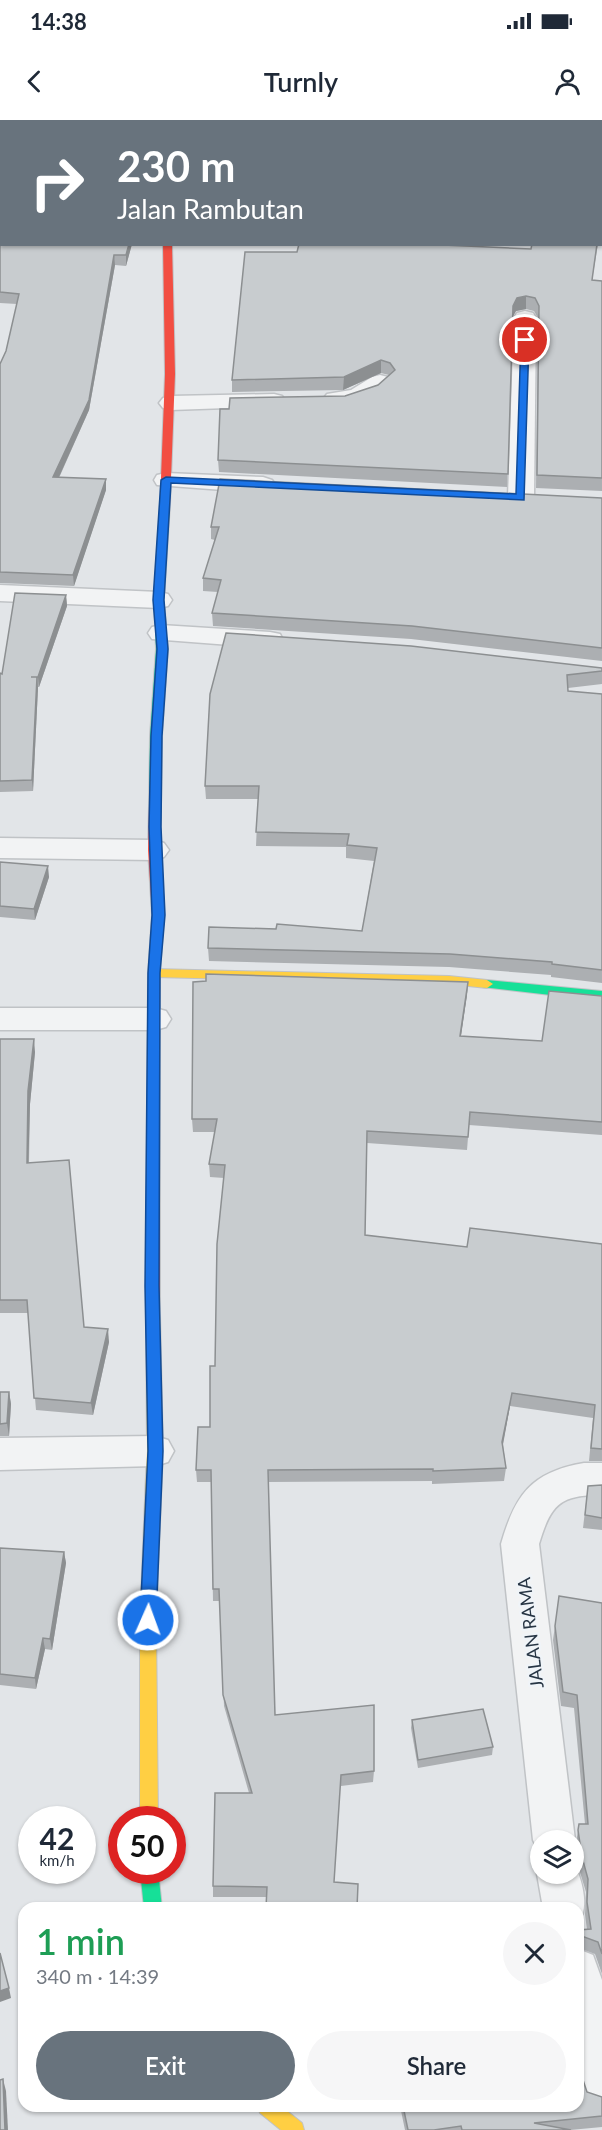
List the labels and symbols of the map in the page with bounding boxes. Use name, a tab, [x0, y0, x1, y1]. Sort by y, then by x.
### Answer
pin	[499, 314, 550, 365]
street label: JALAN RAMA	[512, 1575, 548, 1690]
position arrow	[116, 1588, 180, 1652]
speed limit sign: 50	[108, 1806, 186, 1884]

